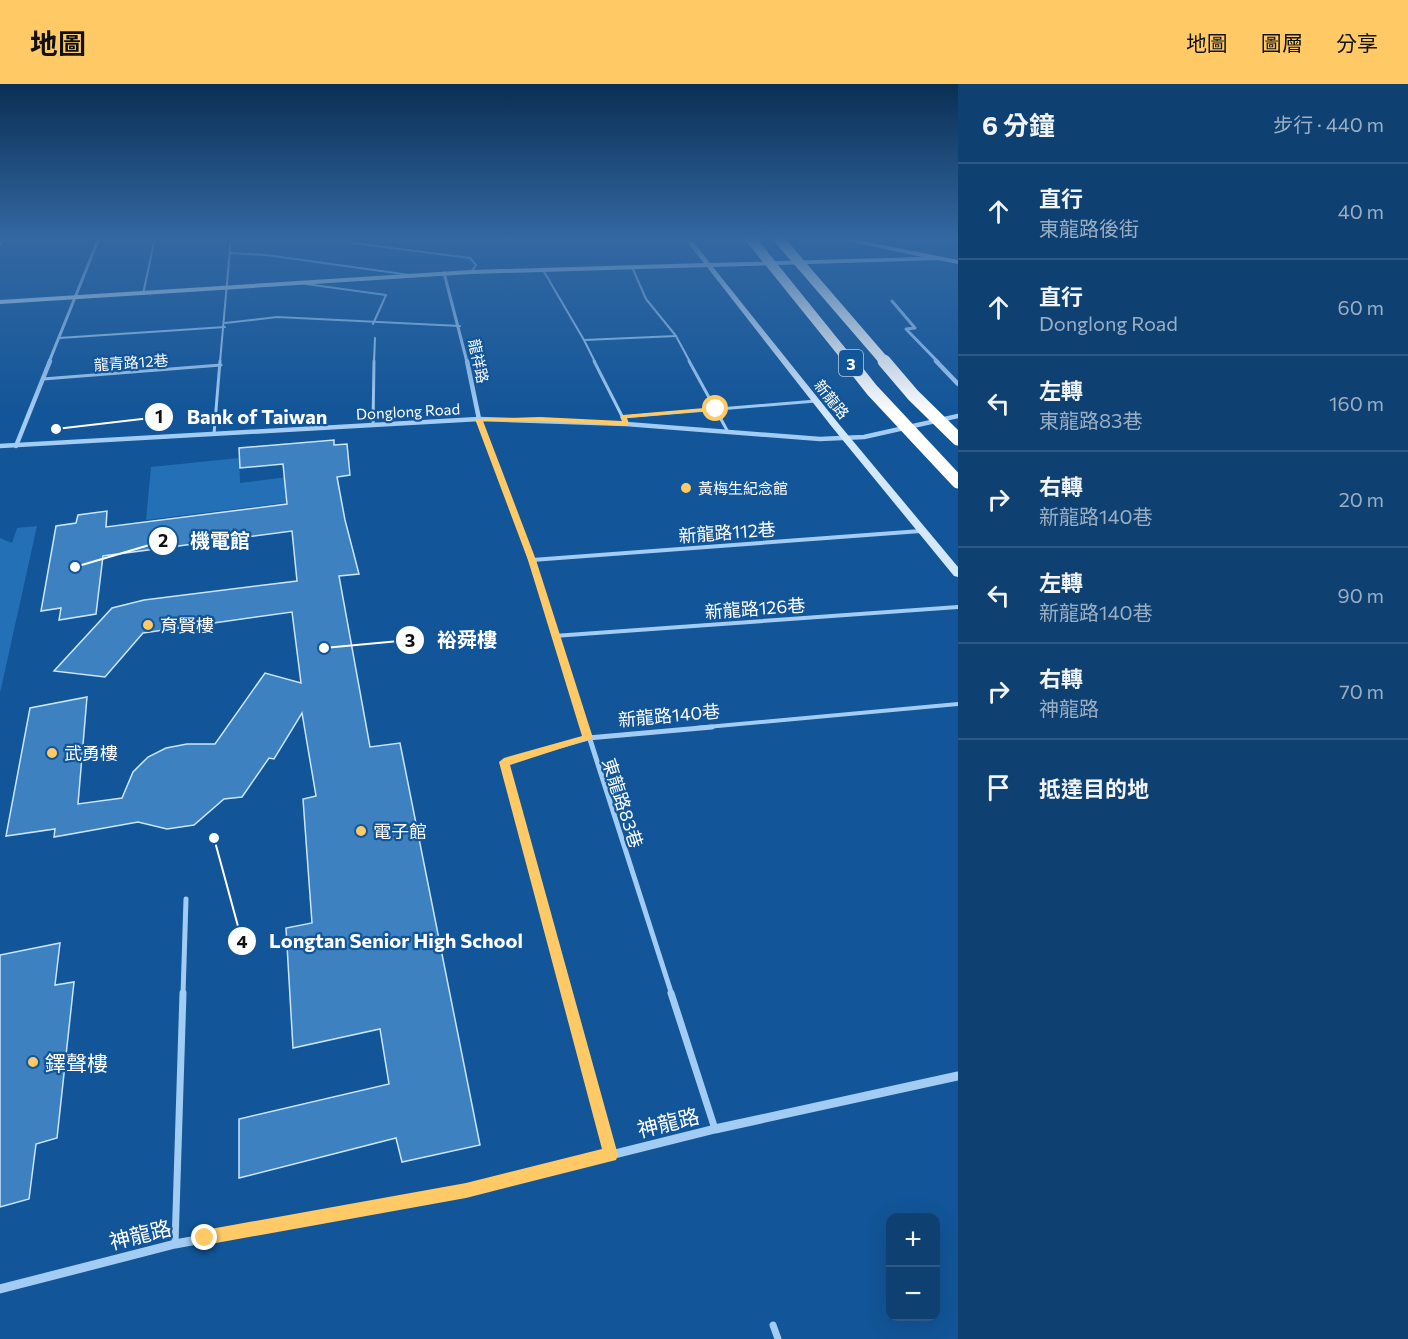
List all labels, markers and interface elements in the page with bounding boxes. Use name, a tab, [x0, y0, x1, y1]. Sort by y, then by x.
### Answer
text: 地圖	[30, 26, 86, 60]
text: 地圖	[1186, 30, 1228, 55]
text: 圖層	[1261, 30, 1303, 55]
text: 分享	[1336, 30, 1378, 55]
text: 6 分鐘	[982, 109, 1055, 140]
text: 步行 · 440 m	[1273, 112, 1384, 136]
text: 直行	[1039, 185, 1083, 212]
icon: ahead	[982, 195, 1015, 228]
text: 40 m	[1338, 199, 1384, 223]
text: 東龍路後街	[1039, 216, 1139, 240]
text: 直行	[1039, 283, 1083, 310]
icon: ahead	[982, 291, 1015, 324]
text: 60 m	[1338, 295, 1384, 319]
text: Donglong Road	[1039, 311, 1178, 335]
street label: 龍祥路	[466, 337, 492, 385]
street label: 龍青路12巷	[93, 350, 169, 374]
road number: 3	[839, 350, 863, 376]
street label: 新龍路	[811, 376, 853, 422]
text: 左轉	[1039, 377, 1083, 404]
icon: left	[982, 387, 1015, 420]
text: 160 m	[1329, 391, 1384, 415]
route start	[702, 395, 728, 421]
callout: Bank of Taiwan	[144, 398, 339, 436]
street label: Donglong Road	[356, 399, 460, 423]
text: Bank of Taiwan	[187, 404, 327, 428]
text: 1	[155, 405, 163, 427]
text: 東龍路83巷	[1039, 408, 1143, 432]
text: 右轉	[1039, 473, 1083, 500]
place label: 黃梅生紀念館	[698, 479, 788, 497]
marker: 黃梅生紀念館	[679, 481, 693, 495]
icon: right	[982, 483, 1015, 516]
text: 20 m	[1339, 487, 1384, 511]
text: 新龍路140巷	[1039, 504, 1153, 528]
street label: 新龍路112巷	[678, 518, 776, 546]
callout: 機電館	[148, 522, 262, 560]
text: 機電館	[190, 528, 250, 552]
text: 2	[158, 529, 168, 551]
text: 左轉	[1039, 569, 1083, 596]
icon: left	[982, 579, 1015, 612]
text: 90 m	[1338, 583, 1384, 607]
street label: 新龍路126巷	[704, 594, 806, 622]
text: 新龍路140巷	[1039, 600, 1153, 624]
place label: 育賢樓	[160, 614, 214, 636]
marker: 育賢樓	[141, 618, 155, 632]
callout: 裕舜樓	[395, 621, 509, 659]
text: 裕舜樓	[437, 627, 497, 651]
text: 3	[405, 629, 415, 651]
text: 右轉	[1039, 665, 1083, 692]
icon: right	[982, 675, 1015, 708]
text: 70 m	[1339, 679, 1384, 703]
text: 神龍路	[1039, 696, 1099, 720]
street label: 新龍路140巷	[617, 700, 721, 730]
place label: 武勇樓	[64, 742, 118, 764]
marker: 武勇樓	[45, 746, 59, 760]
street label: 東龍路83巷	[598, 755, 648, 851]
icon: arrive	[982, 771, 1015, 804]
text: 抵達目的地	[1039, 775, 1149, 802]
place label: 電子館	[373, 820, 427, 842]
marker: 電子館	[354, 824, 368, 838]
callout: Longtan Senior High School	[227, 922, 534, 960]
text: Longtan Senior High School	[269, 928, 523, 952]
text: 4	[236, 930, 248, 952]
place label: 鐸聲樓	[45, 1050, 108, 1075]
marker: 鐸聲樓	[26, 1055, 40, 1069]
street label: 神龍路	[634, 1102, 702, 1142]
map controls	[886, 1213, 940, 1321]
button: +	[886, 1213, 940, 1267]
street label: 神龍路	[106, 1214, 174, 1254]
route end	[191, 1224, 217, 1250]
button: −	[886, 1267, 940, 1321]

